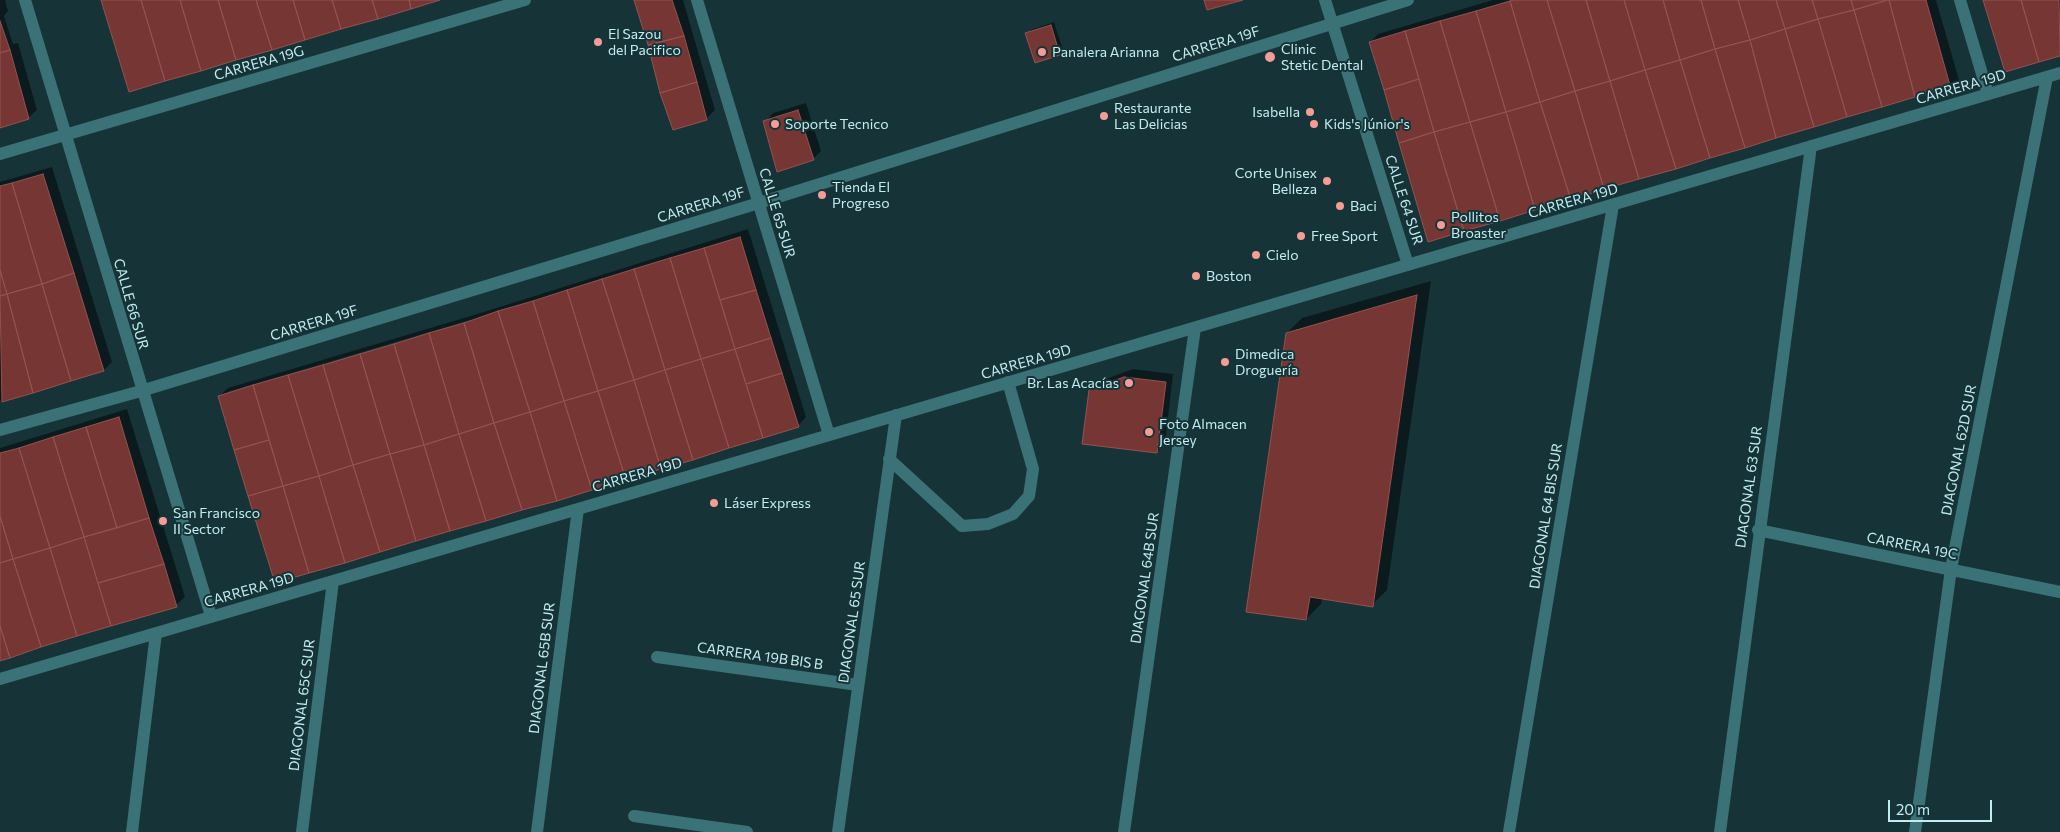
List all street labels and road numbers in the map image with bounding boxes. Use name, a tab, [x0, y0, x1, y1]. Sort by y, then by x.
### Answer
street label: CARRERA 19F	[1170, 23, 1262, 65]
street label: CARRERA 19G	[212, 42, 306, 84]
street label: CARRERA 19D	[1914, 66, 2008, 108]
street label: CALLE 64 SUR	[1382, 153, 1426, 247]
street label: CALLE 65 SUR	[755, 166, 799, 260]
street label: CARRERA 19D	[1526, 180, 1620, 222]
street label: CARRERA 19F	[655, 184, 747, 226]
street label: CALLE 66 SUR	[110, 257, 152, 351]
street label: CARRERA 19F	[268, 302, 360, 344]
street label: CARRERA 19D	[979, 341, 1073, 383]
street label: DIAGONAL 62D SUR	[1938, 383, 1980, 517]
street label: DIAGONAL 63 SUR	[1732, 425, 1766, 549]
street label: DIAGONAL 64 BIS SUR	[1526, 442, 1566, 590]
street label: CARRERA 19D	[590, 454, 684, 496]
street label: DIAGONAL 64B SUR	[1127, 511, 1163, 645]
street label: CARRERA 19C	[1865, 529, 1959, 563]
street label: DIAGONAL 65 SUR	[835, 560, 869, 684]
street label: CARRERA 19D	[202, 569, 296, 611]
street label: DIAGONAL 65B SUR	[526, 601, 558, 735]
street label: DIAGONAL 65C SUR	[286, 638, 318, 772]
street label: CARRERA 19B BIS B	[696, 639, 824, 673]

